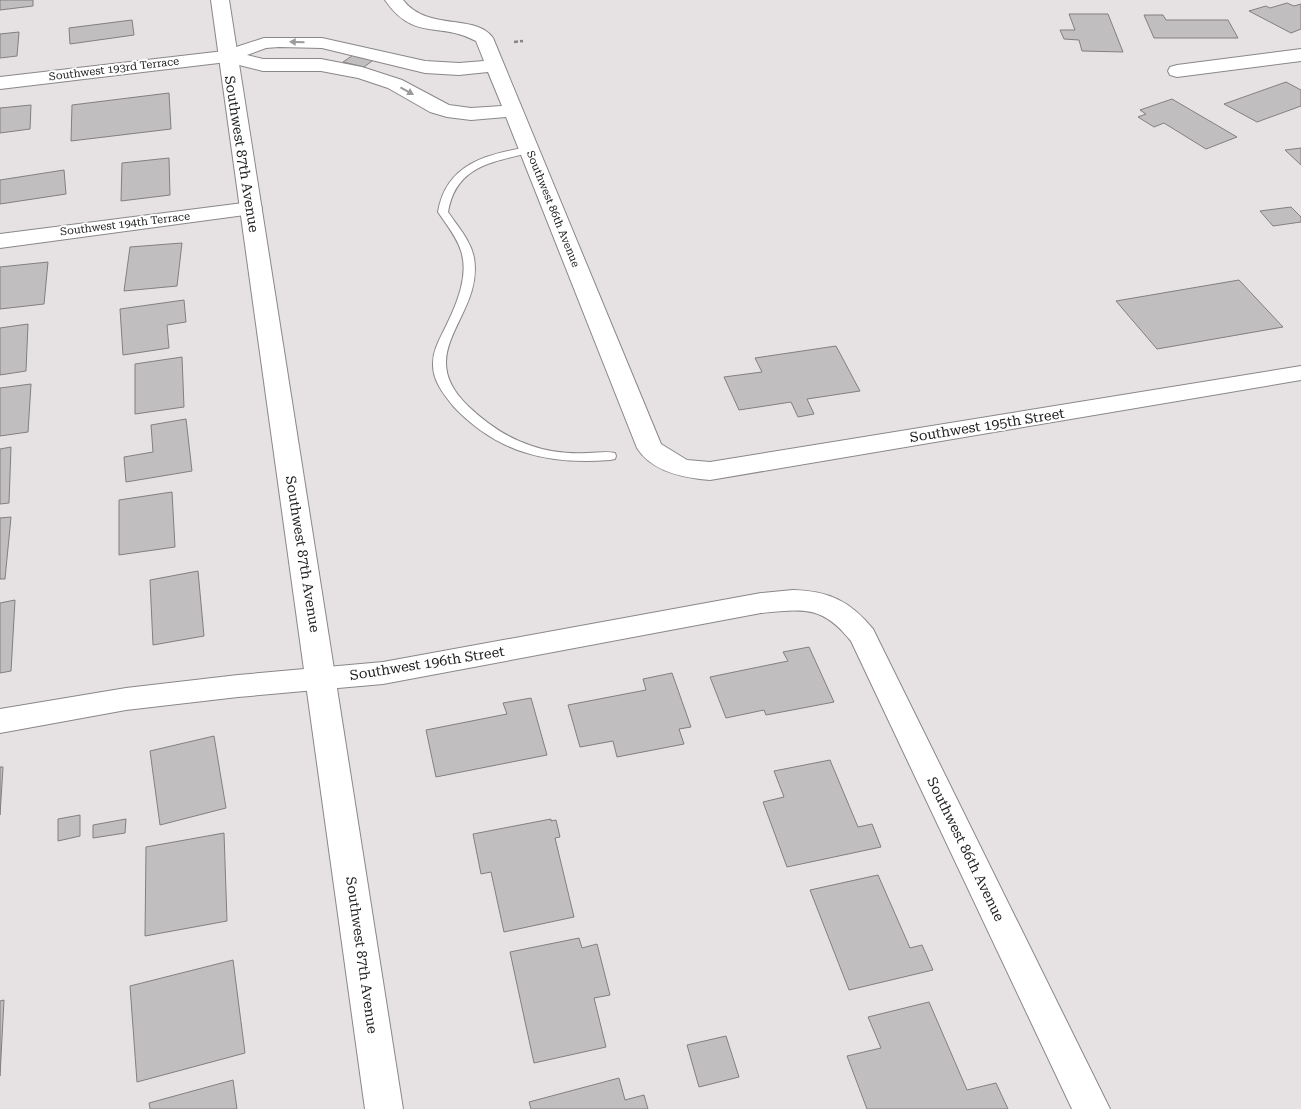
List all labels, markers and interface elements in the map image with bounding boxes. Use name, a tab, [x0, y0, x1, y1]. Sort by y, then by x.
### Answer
one-way arrow	[289, 38, 305, 46]
street label: Southwest 193rd Terrace	[48, 55, 180, 83]
street label: Southwest 87th Avenue	[222, 74, 262, 234]
one-way arrow	[400, 87, 415, 95]
street label: Southwest 86th Avenue	[524, 149, 582, 269]
street label: Southwest 194th Terrace	[59, 210, 191, 238]
street label: Southwest 195th Street	[909, 405, 1065, 445]
street label: Southwest 87th Avenue	[283, 474, 323, 634]
street label: Southwest 196th Street	[349, 643, 505, 683]
street label: Southwest 86th Avenue	[924, 774, 1008, 924]
street label: Southwest 87th Avenue	[343, 875, 381, 1035]

